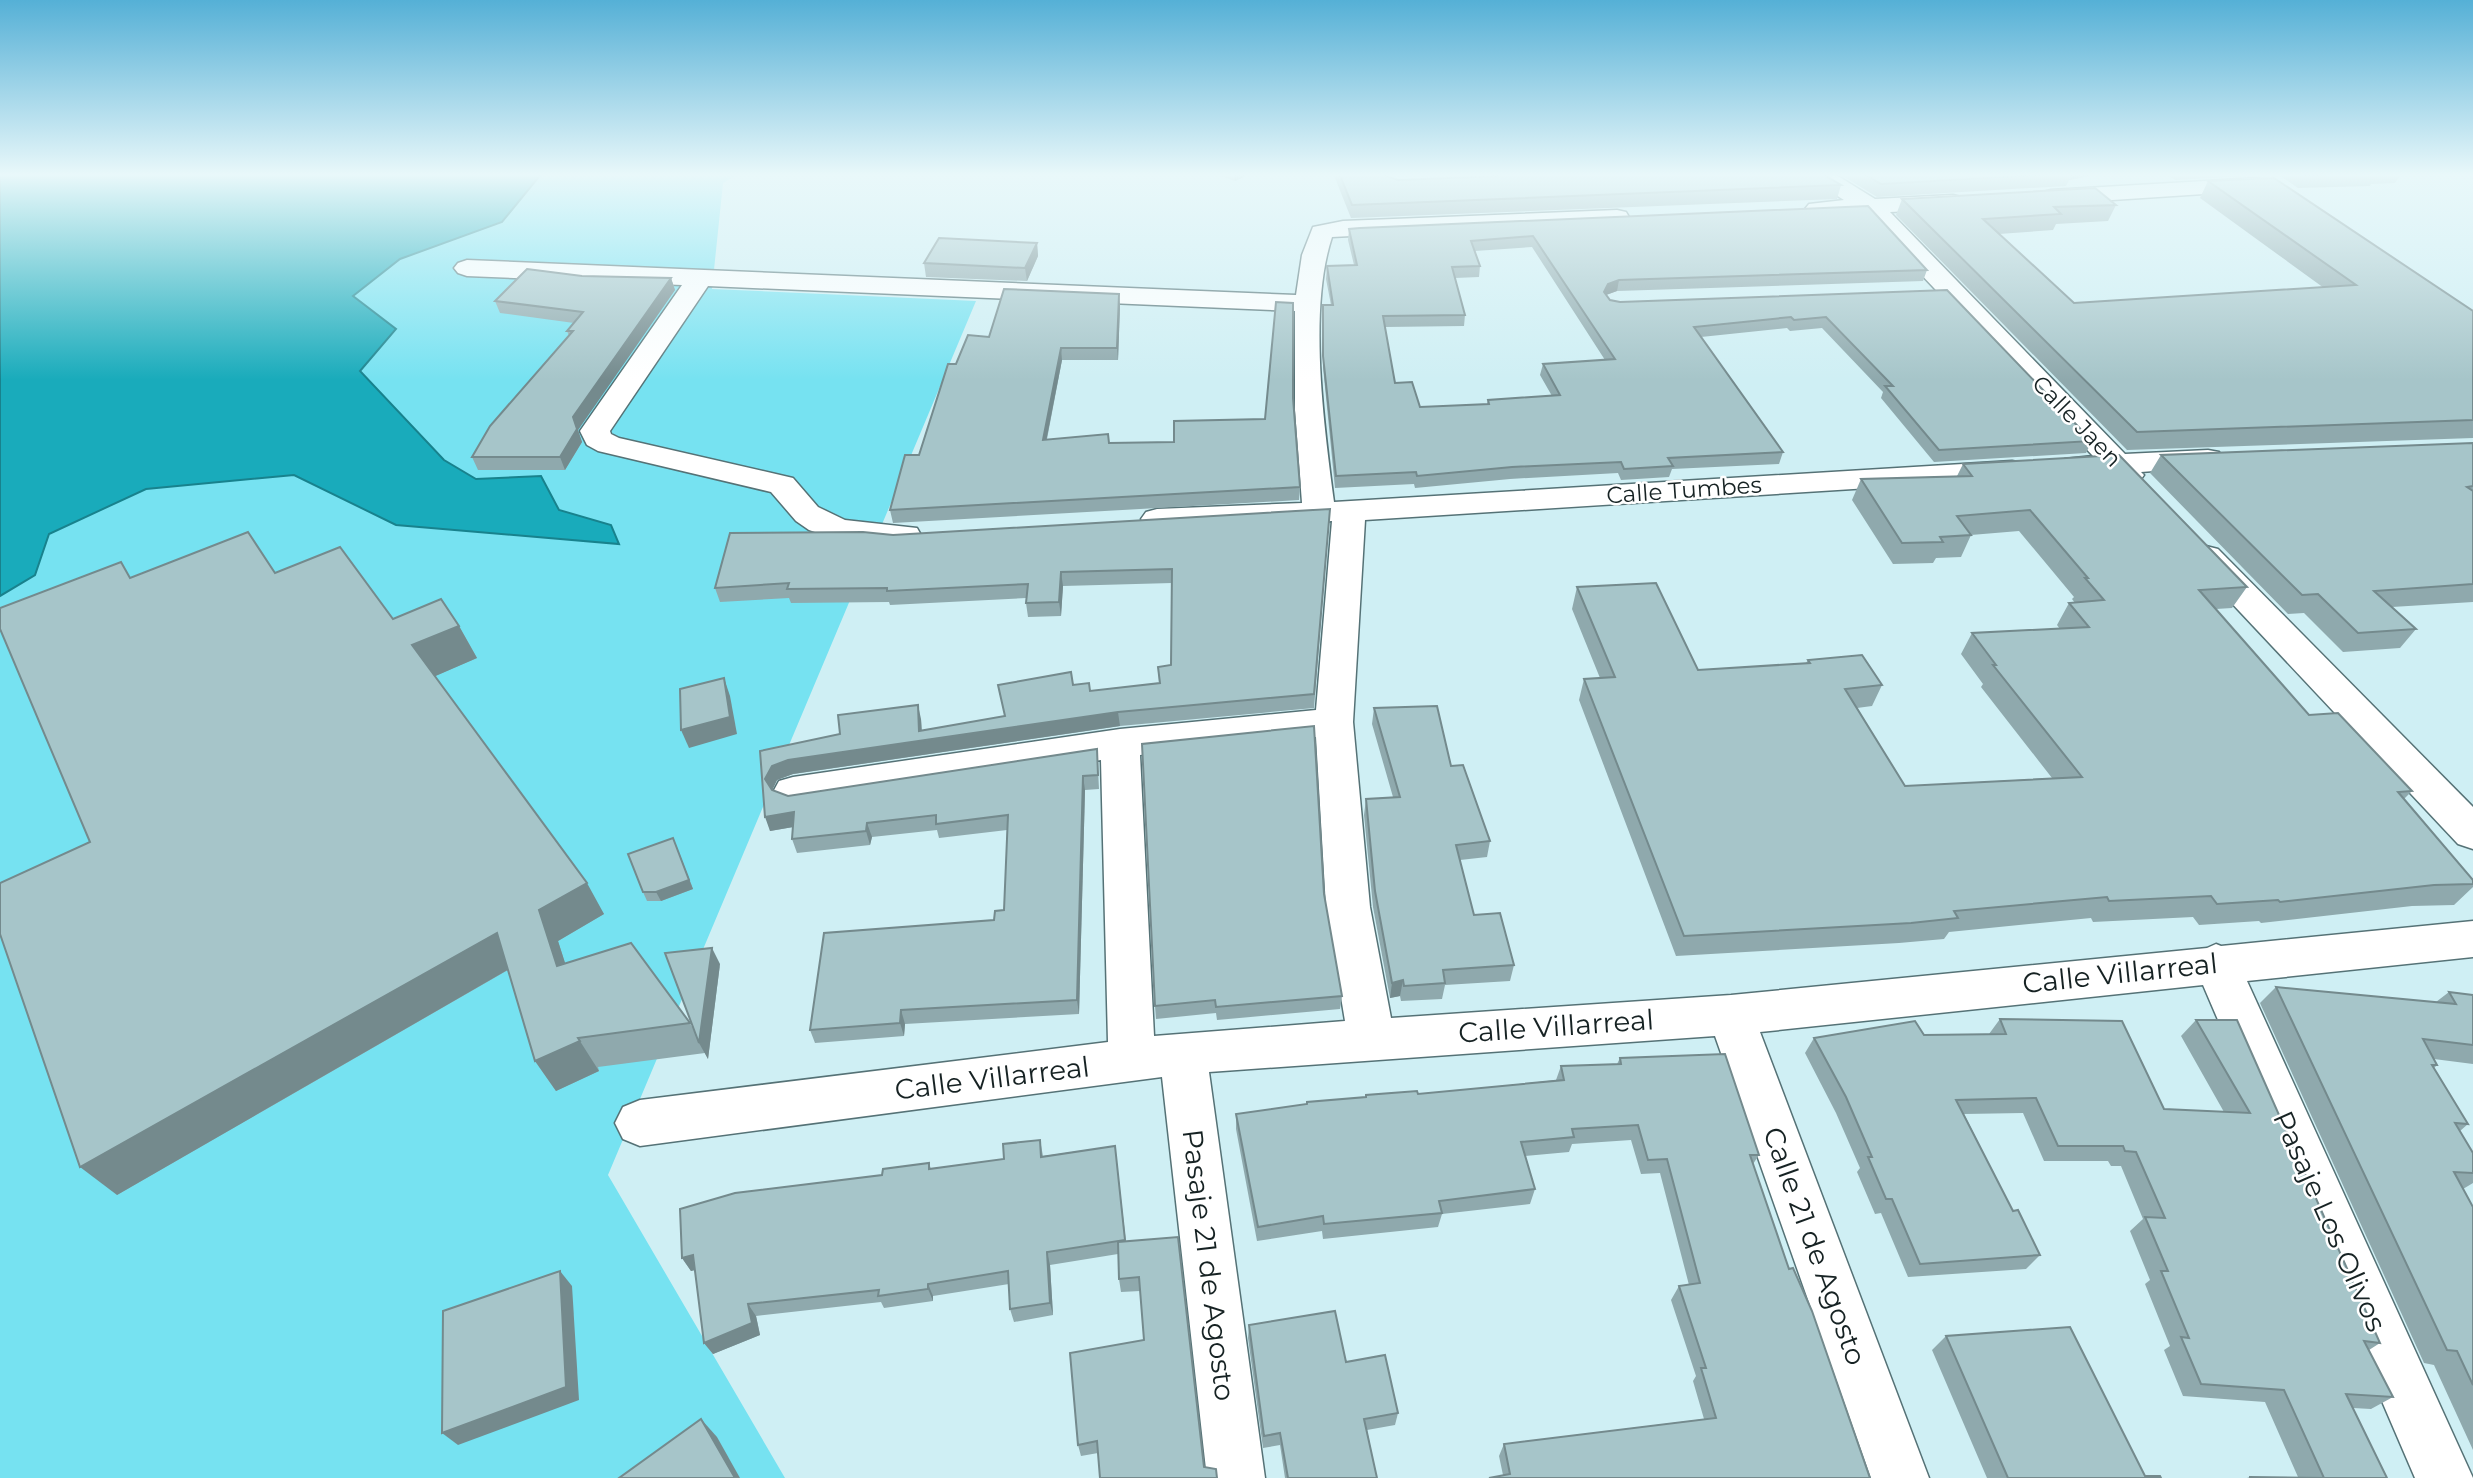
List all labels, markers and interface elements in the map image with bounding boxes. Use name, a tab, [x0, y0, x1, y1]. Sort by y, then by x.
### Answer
street label: Calle Jaen	[2026, 369, 2128, 473]
street label: Calle Tumbes	[1605, 471, 1763, 509]
street label: Calle Villarreal	[2021, 946, 2219, 1000]
street label: Calle Villarreal	[1457, 1002, 1655, 1050]
street label: Calle Villarreal	[893, 1049, 1091, 1107]
street label: Pasaje Los Olivos	[2266, 1106, 2394, 1336]
street label: Calle 21 de Agosto	[1756, 1122, 1874, 1370]
street label: Pasaje 21 de Agosto	[1175, 1127, 1243, 1403]

